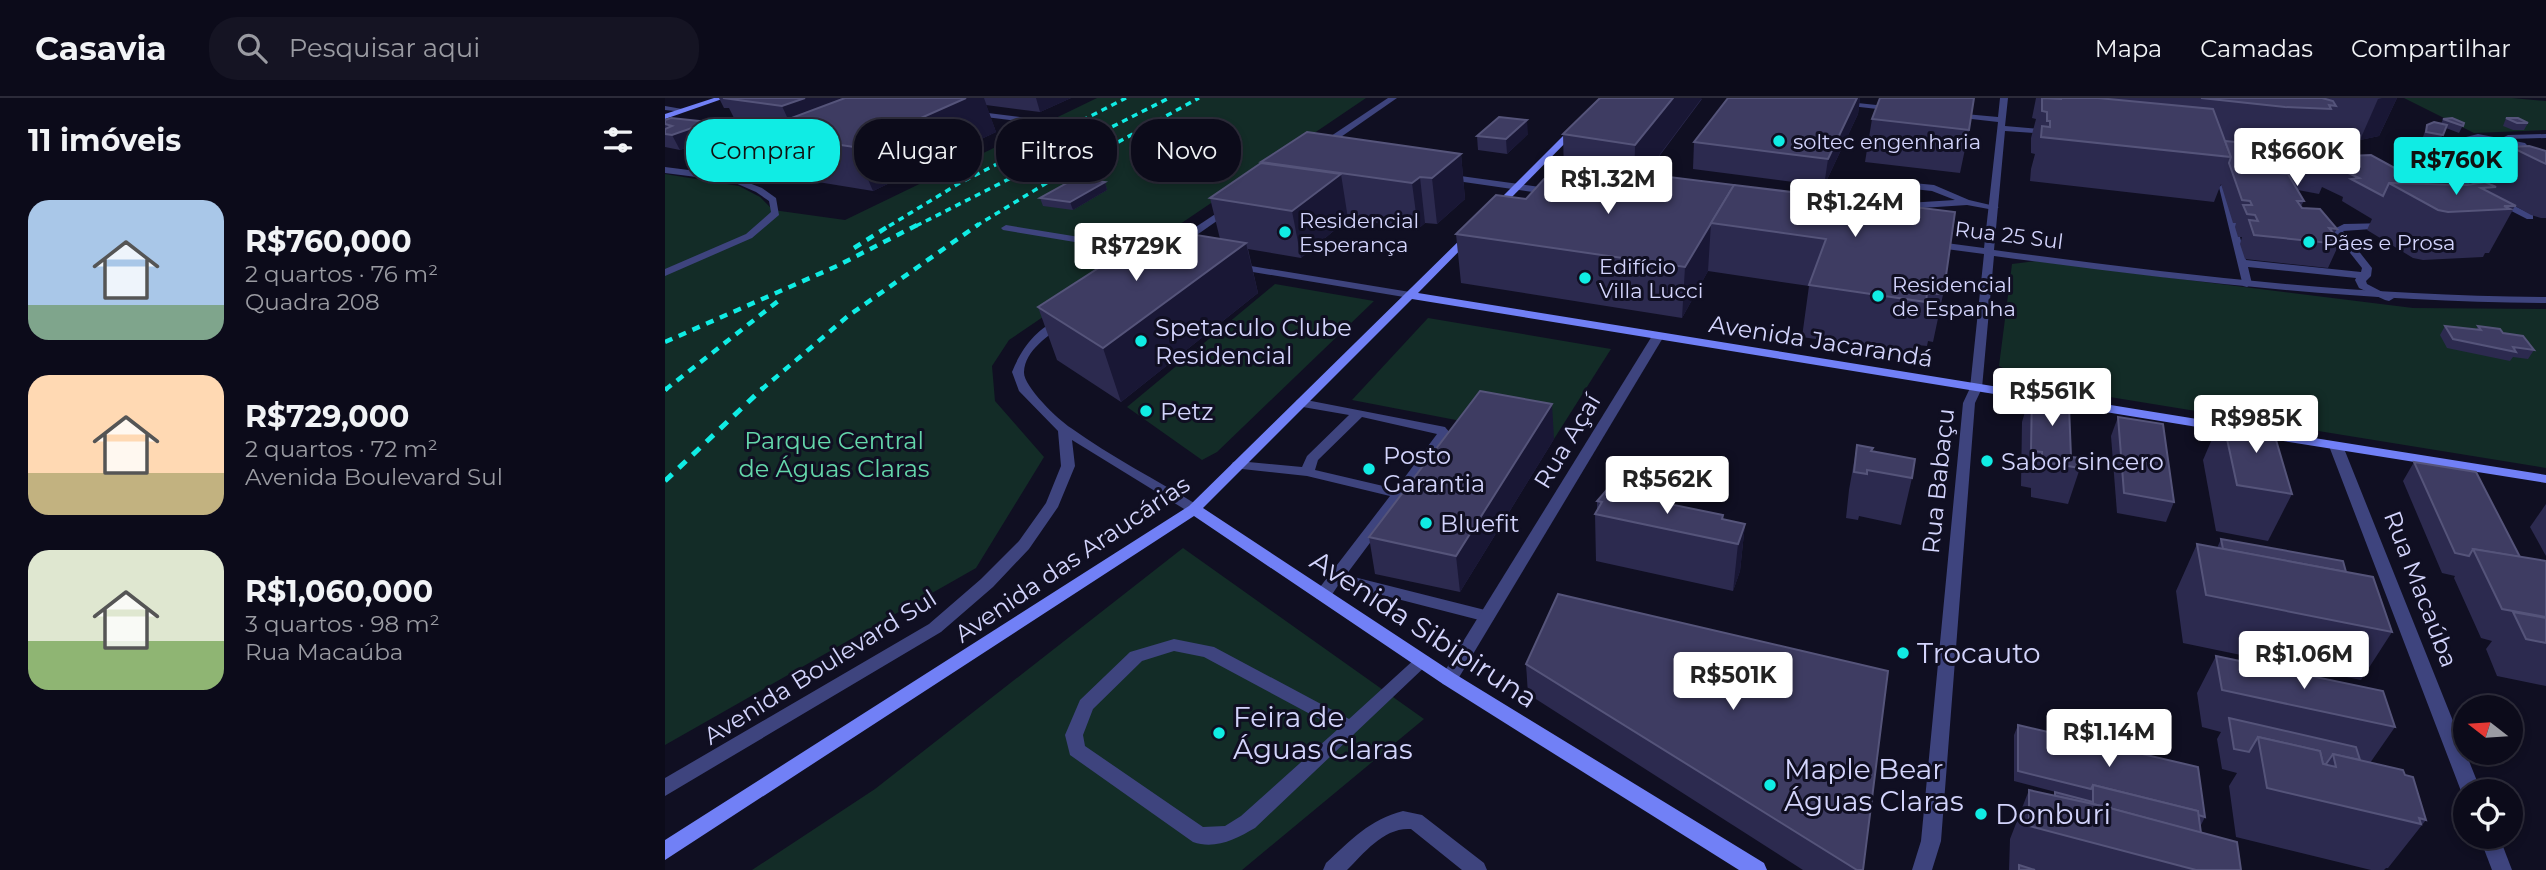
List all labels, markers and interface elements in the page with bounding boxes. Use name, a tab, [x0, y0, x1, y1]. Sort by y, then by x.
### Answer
search box	[209, 17, 699, 80]
text: Casavia	[35, 28, 167, 68]
icon: search	[233, 29, 271, 67]
text: Pesquisar aqui	[289, 32, 480, 64]
text: Mapa	[2095, 34, 2162, 63]
text: Camadas	[2200, 34, 2313, 63]
text: Compartilhar	[2351, 34, 2511, 63]
chip: Comprar	[686, 119, 840, 182]
chip: Alugar	[854, 119, 982, 182]
chip: Filtros	[996, 119, 1117, 182]
chip: Novo	[1131, 119, 1241, 182]
icon: filters	[599, 121, 637, 159]
text: 11 imóveis	[28, 122, 181, 159]
place label: soltec engenharia	[1793, 129, 1981, 154]
pin: R$660K	[2240, 129, 2354, 188]
marker: soltec engenharia	[1771, 133, 1787, 149]
text: R$660K	[2250, 137, 2344, 165]
pin: R$760K	[2399, 138, 2513, 197]
text: R$760K	[2410, 146, 2502, 174]
pin: R$1.32M	[1543, 156, 1673, 216]
text: R$1.32M	[1560, 165, 1656, 193]
pin: R$1.24M	[1790, 180, 1920, 239]
text: R$1.24M	[1806, 188, 1904, 216]
place label: Residencial Esperança	[1299, 208, 1419, 257]
street label: Rua 25 Sul	[1953, 216, 2065, 254]
text: R$760,000	[245, 223, 412, 260]
pin: R$729K	[1079, 223, 1193, 283]
marker: Residencial Esperança	[1277, 224, 1293, 240]
icon: home	[84, 228, 168, 312]
place label: Pães e Prosa	[2323, 230, 2455, 255]
text: R$729K	[1091, 232, 1181, 260]
marker: Pães e Prosa	[2301, 234, 2317, 250]
place label: Edifício Villa Lucci	[1599, 254, 1703, 303]
text: 2 quartos · 76 m²	[245, 260, 438, 288]
marker: Edifício Villa Lucci	[1577, 270, 1593, 286]
place label: Residencial de Espanha	[1892, 272, 2016, 321]
text: Quadra 208	[245, 288, 380, 316]
marker: Residencial de Espanha	[1870, 288, 1886, 304]
street label: Avenida Jacarandá	[1707, 309, 1935, 373]
place label: Spetaculo Clube Residencial	[1155, 313, 1352, 370]
marker: Spetaculo Clube Residencial	[1133, 333, 1149, 349]
pin: R$561K	[1995, 368, 2109, 428]
text: R$561K	[2009, 377, 2095, 405]
street label: Rua Açaí	[1527, 387, 1607, 494]
pin: R$985K	[2199, 396, 2313, 455]
place label: Petz	[1160, 397, 1213, 426]
text: R$729,000	[245, 398, 409, 435]
icon: home	[84, 403, 168, 487]
marker: Petz	[1138, 403, 1154, 419]
text: R$985K	[2210, 404, 2302, 432]
street label: Rua Babaçu	[1916, 407, 1960, 555]
park label: Parque Central de Águas Claras	[738, 426, 930, 483]
text: 2 quartos · 72 m²	[245, 435, 438, 463]
place label: Posto Garantia	[1383, 441, 1485, 498]
place label: Sabor sincero	[2001, 447, 2164, 476]
marker: Sabor sincero	[1979, 453, 1995, 469]
pin: R$562K	[1610, 456, 1724, 516]
marker: Posto Garantia	[1361, 461, 1377, 477]
text: Avenida Boulevard Sul	[245, 463, 503, 491]
text: R$562K	[1622, 465, 1712, 493]
street label: Avenida das Araucárias	[949, 469, 1195, 649]
street label: Rua Macaúba	[2378, 507, 2464, 671]
place label: Bluefit	[1440, 509, 1520, 538]
marker: Bluefit	[1418, 515, 1434, 531]
street label: Avenida Sibipiruna	[1304, 543, 1544, 715]
text: R$1,060,000	[245, 573, 433, 610]
icon: home	[84, 578, 168, 662]
street label: Avenida Boulevard Sul	[698, 583, 942, 751]
text: 3 quartos · 98 m²	[245, 610, 440, 638]
pin: R$1.06M	[2239, 632, 2369, 691]
place label: Trocauto	[1917, 636, 2041, 670]
text: Rua Macaúba	[245, 638, 403, 666]
text: R$1.06M	[2255, 640, 2353, 668]
marker: Trocauto	[1895, 645, 1911, 661]
pin: R$501K	[1676, 652, 1790, 712]
text: R$501K	[1690, 661, 1776, 689]
north arrow	[2453, 695, 2523, 765]
map controls	[2453, 695, 2523, 849]
place label: Feira de Águas Claras	[1233, 700, 1413, 766]
pin: R$1.14M	[2044, 710, 2174, 769]
text: R$1.14M	[2063, 718, 2155, 746]
marker: Feira de Águas Claras	[1211, 725, 1227, 741]
place label: Maple Bear Águas Claras	[1784, 752, 1964, 818]
marker: Maple Bear Águas Claras	[1762, 777, 1778, 793]
button: locate	[2453, 779, 2523, 849]
place label: Donburi	[1995, 797, 2111, 831]
marker: Donburi	[1973, 806, 1989, 822]

